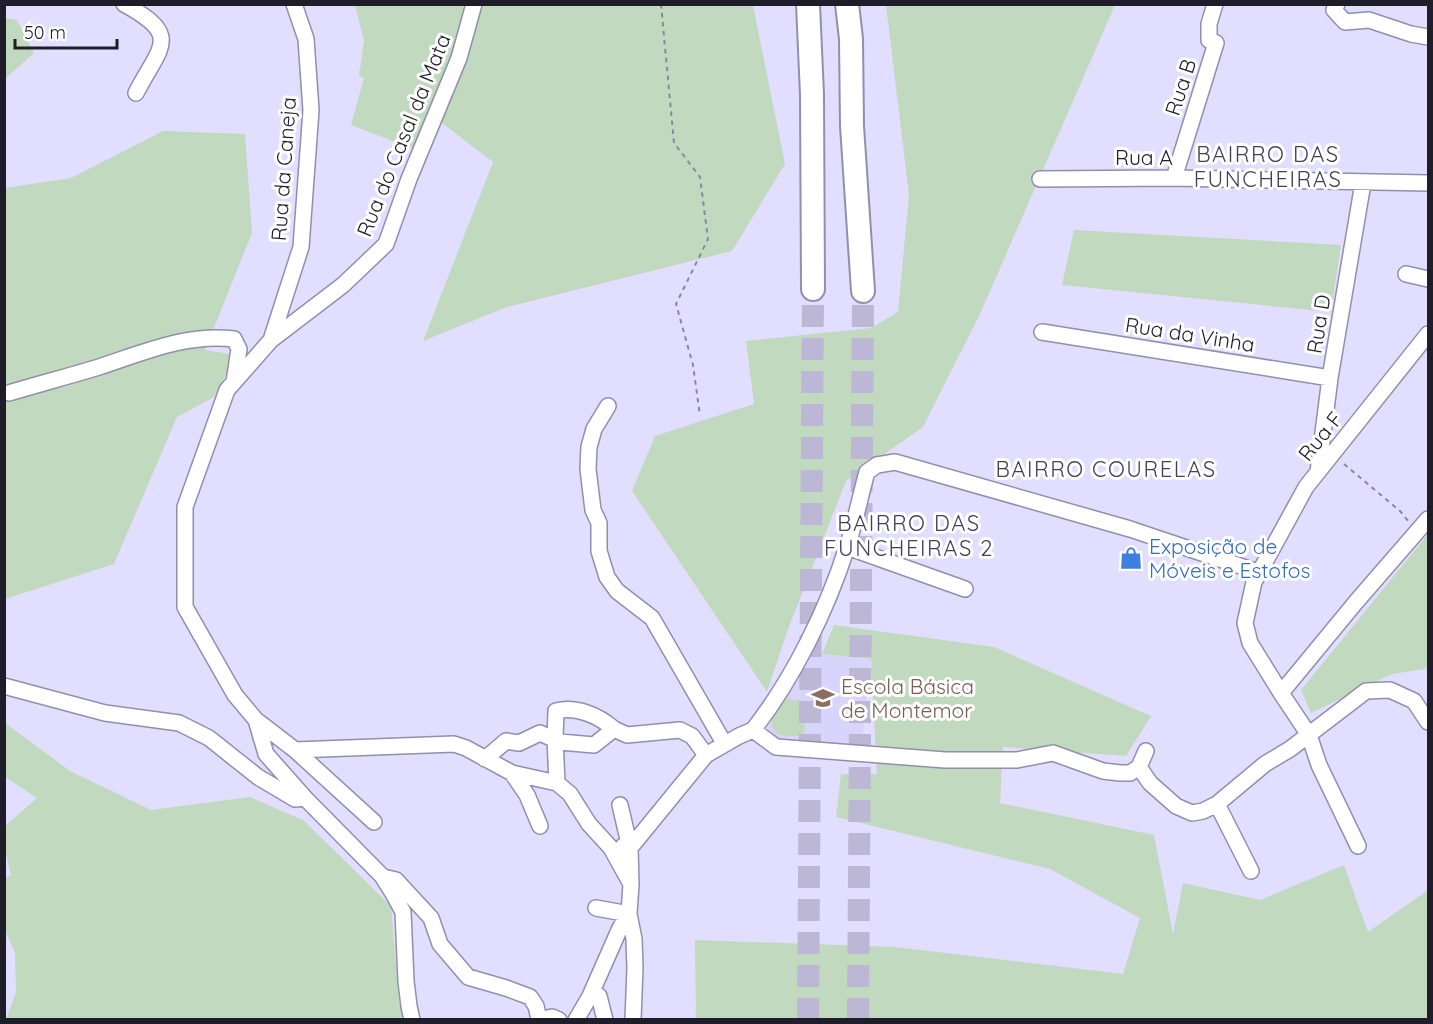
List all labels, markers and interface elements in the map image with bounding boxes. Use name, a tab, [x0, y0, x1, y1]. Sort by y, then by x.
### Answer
scale bar	[15, 12, 117, 50]
text: 50 m	[24, 21, 66, 44]
street label: Rua do Casal da Mata	[350, 30, 456, 240]
street label: Rua B	[1159, 55, 1201, 119]
street label: Rua da Caneja	[265, 96, 301, 242]
district label: BAIRRO DAS FUNCHEIRAS	[1194, 140, 1342, 193]
street label: Rua A	[1115, 144, 1173, 170]
street label: Rua D	[1301, 293, 1335, 355]
street label: Rua da Vinha	[1123, 311, 1257, 357]
street label: Rua F	[1292, 406, 1348, 466]
district label: BAIRRO COURELAS	[995, 455, 1217, 483]
district label: BAIRRO DAS FUNCHEIRAS 2	[824, 509, 994, 562]
place label: Exposição de Móveis e Estofos	[1149, 533, 1310, 583]
shop icon: Exposição de Móveis e Estofos	[1118, 545, 1144, 571]
place label: Escola Básica de Montemor	[841, 673, 974, 723]
school or university icon: Escola Básica de Montemor	[810, 685, 836, 711]

